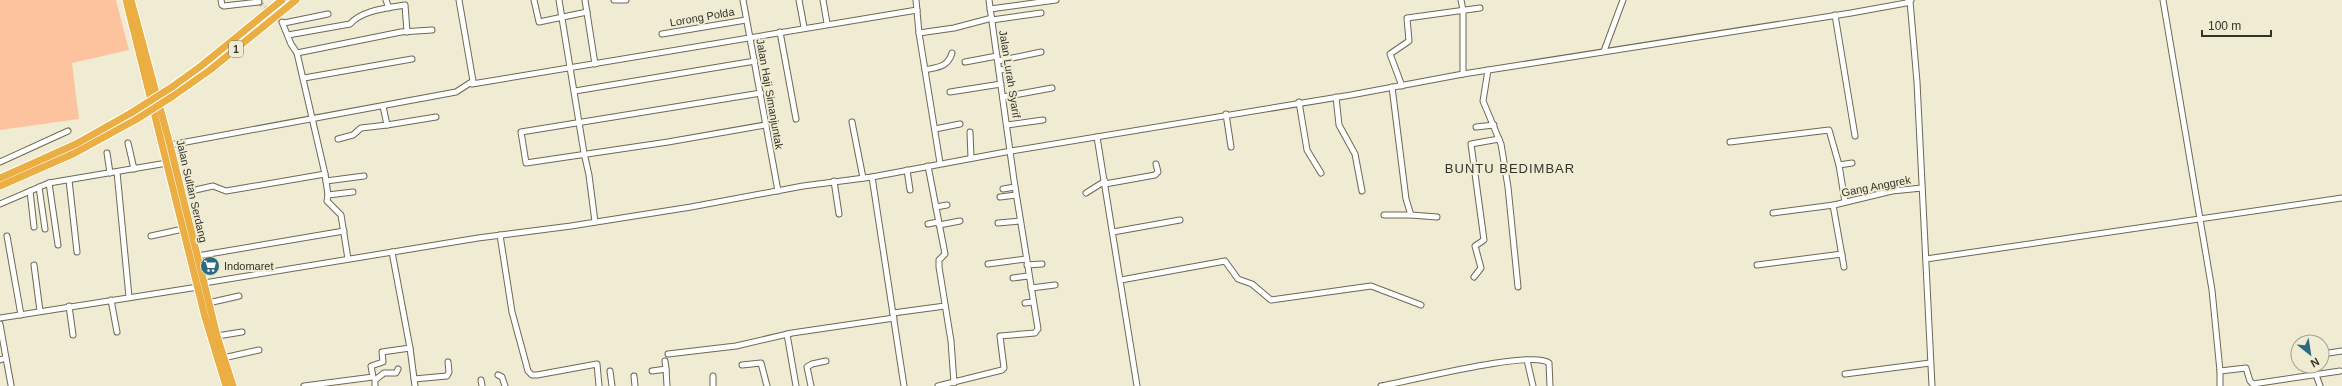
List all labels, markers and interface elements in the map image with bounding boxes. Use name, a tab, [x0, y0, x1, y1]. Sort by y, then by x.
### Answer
street label: Lorong Polda	[669, 5, 736, 29]
scale bar	[2202, 12, 2271, 38]
text: 100 m	[2208, 19, 2241, 33]
street label: Jalan Lurah Syarif	[997, 29, 1023, 120]
street label: Jalan Haji Simanjuntak	[754, 38, 786, 151]
road number: 1	[229, 41, 243, 57]
street label: Jalan Sultan Serdang	[174, 138, 210, 244]
district label: BUNTU BEDIMBAR	[1445, 161, 1575, 176]
street label: Gang Anggrek	[1840, 173, 1912, 199]
supermarket icon: Indomaret	[199, 255, 221, 277]
place label: Indomaret	[224, 260, 274, 272]
north arrow	[2290, 334, 2330, 374]
text: N	[2309, 355, 2321, 370]

